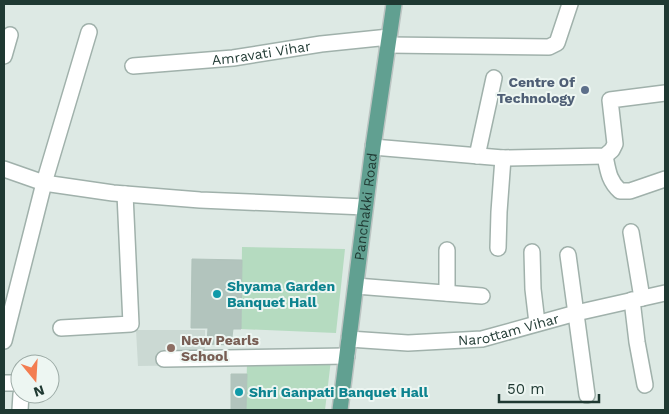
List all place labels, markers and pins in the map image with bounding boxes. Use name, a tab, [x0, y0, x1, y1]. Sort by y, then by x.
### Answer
place label: Centre Of Technology	[497, 74, 575, 106]
marker: Centre Of Technology	[579, 84, 591, 96]
place label: Shyama Garden Banquet Hall	[227, 278, 335, 310]
marker: Shyama Garden Banquet Hall	[211, 288, 223, 300]
place label: New Pearls School	[181, 332, 259, 364]
marker: New Pearls School	[165, 342, 177, 354]
place label: Shri Ganpati Banquet Hall	[249, 384, 428, 400]
marker: Shri Ganpati Banquet Hall	[233, 386, 245, 398]

